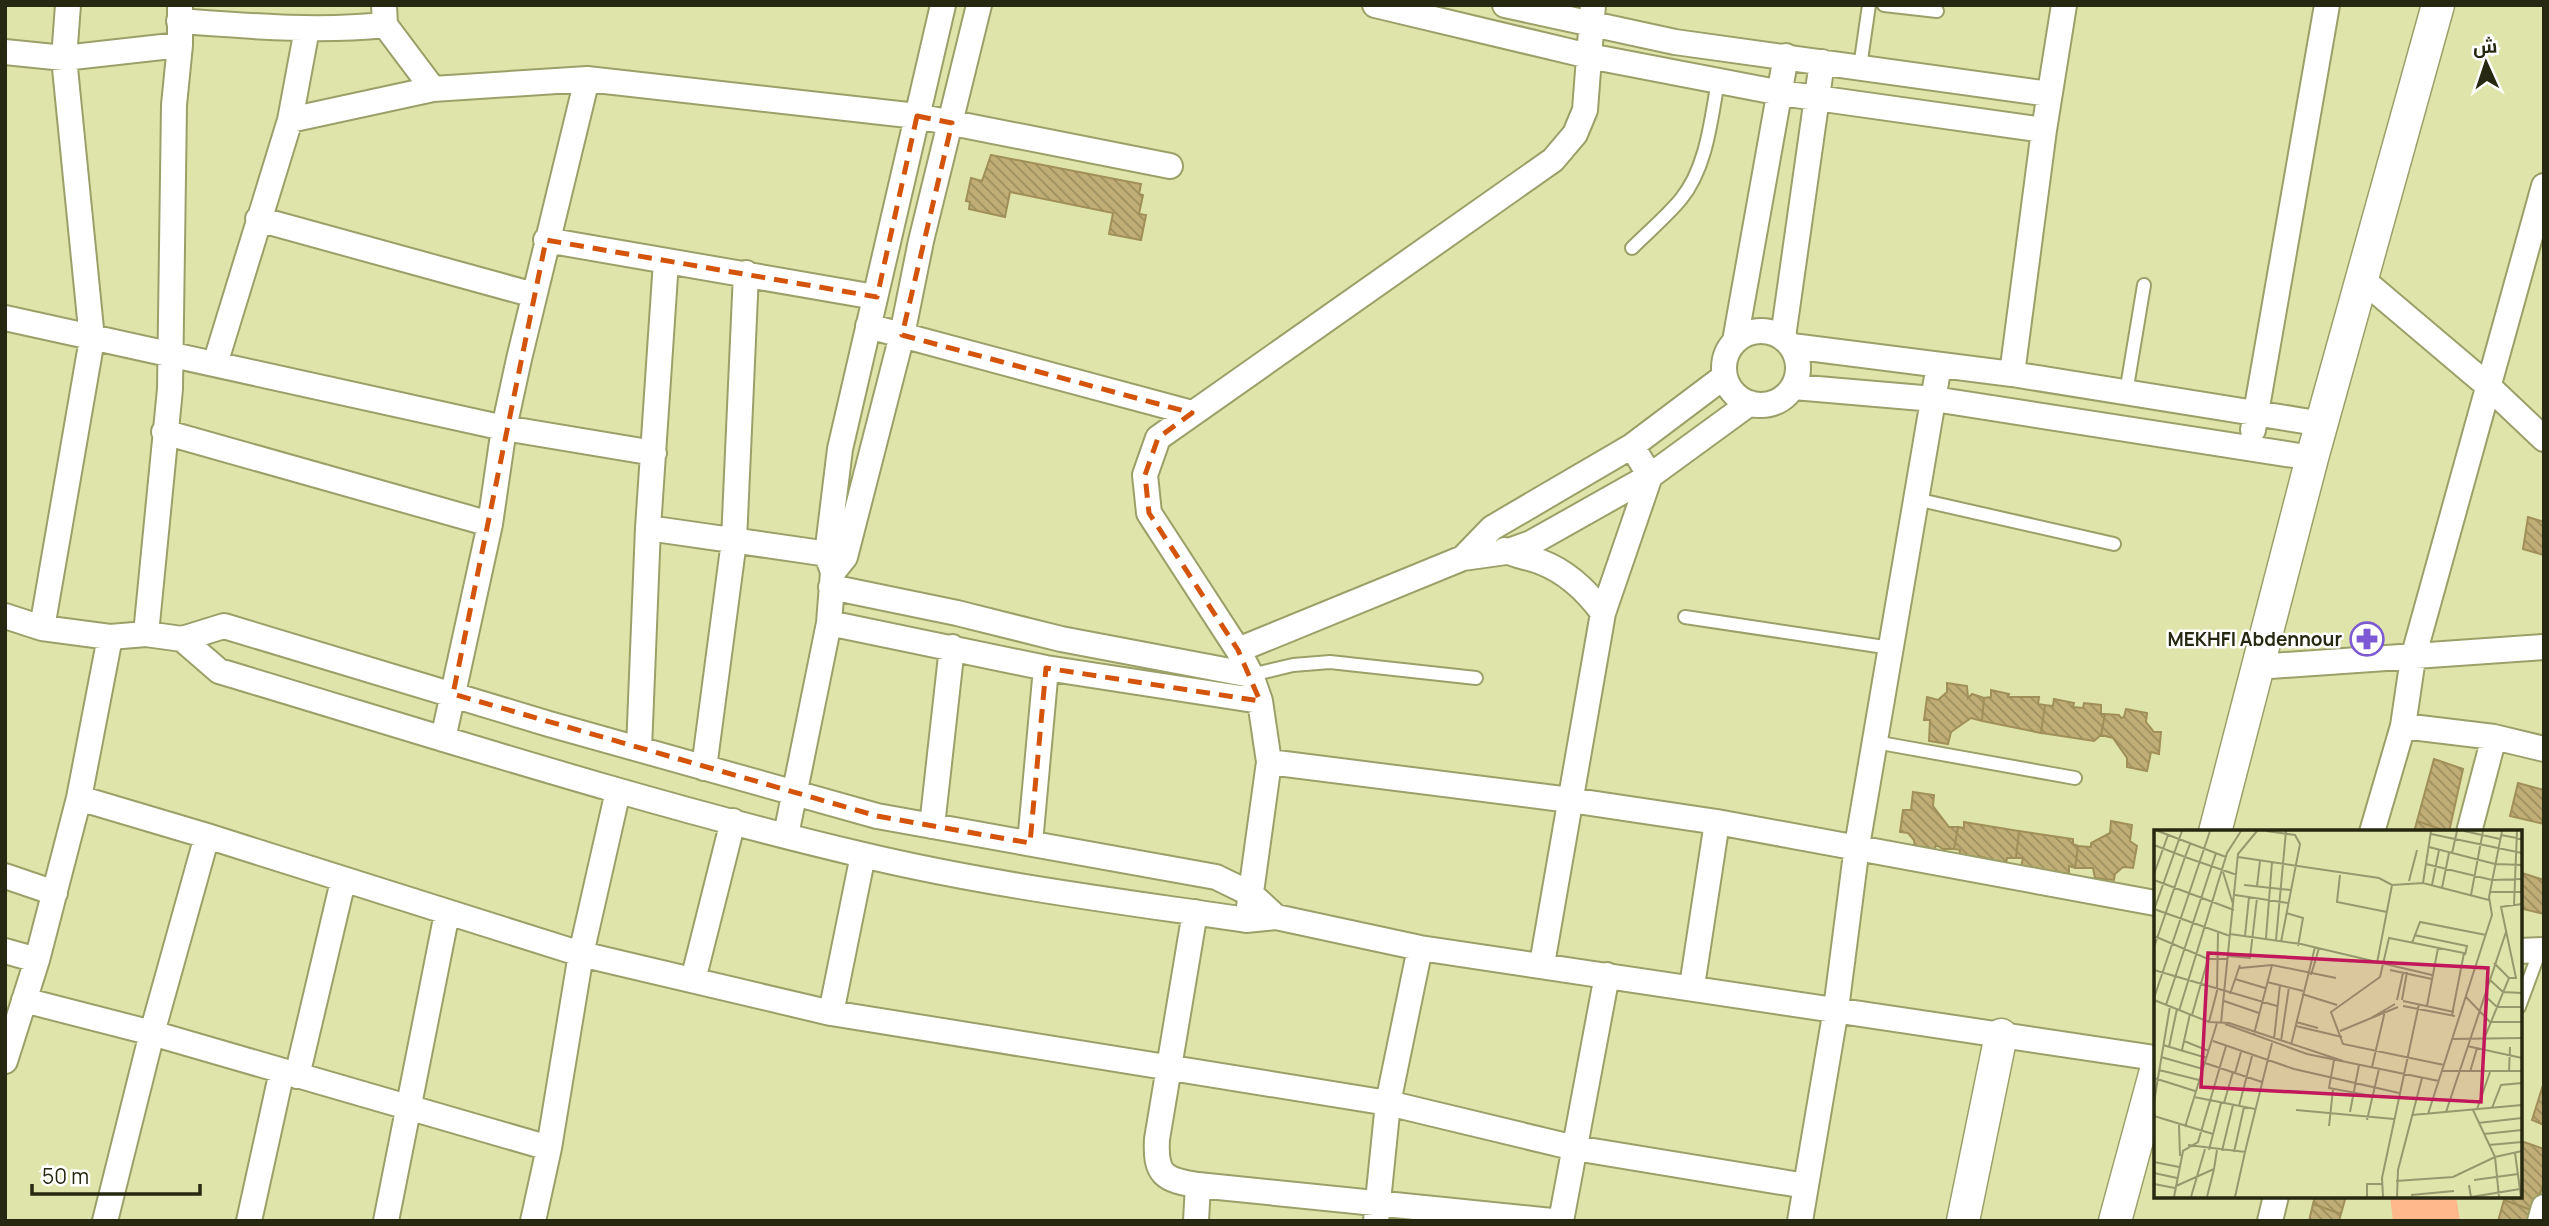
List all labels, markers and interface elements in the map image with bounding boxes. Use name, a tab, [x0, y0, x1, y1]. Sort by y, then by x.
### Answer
north arrow	[2451, 28, 2521, 98]
text: ش	[2472, 32, 2498, 60]
pharmacy icon: MEKHFI Abdennour	[2348, 620, 2386, 658]
place label: MEKHFI Abdennour	[2167, 626, 2342, 652]
inset map	[2154, 830, 2521, 1198]
scale bar	[32, 1152, 200, 1196]
text: 50 m	[42, 1162, 89, 1190]

